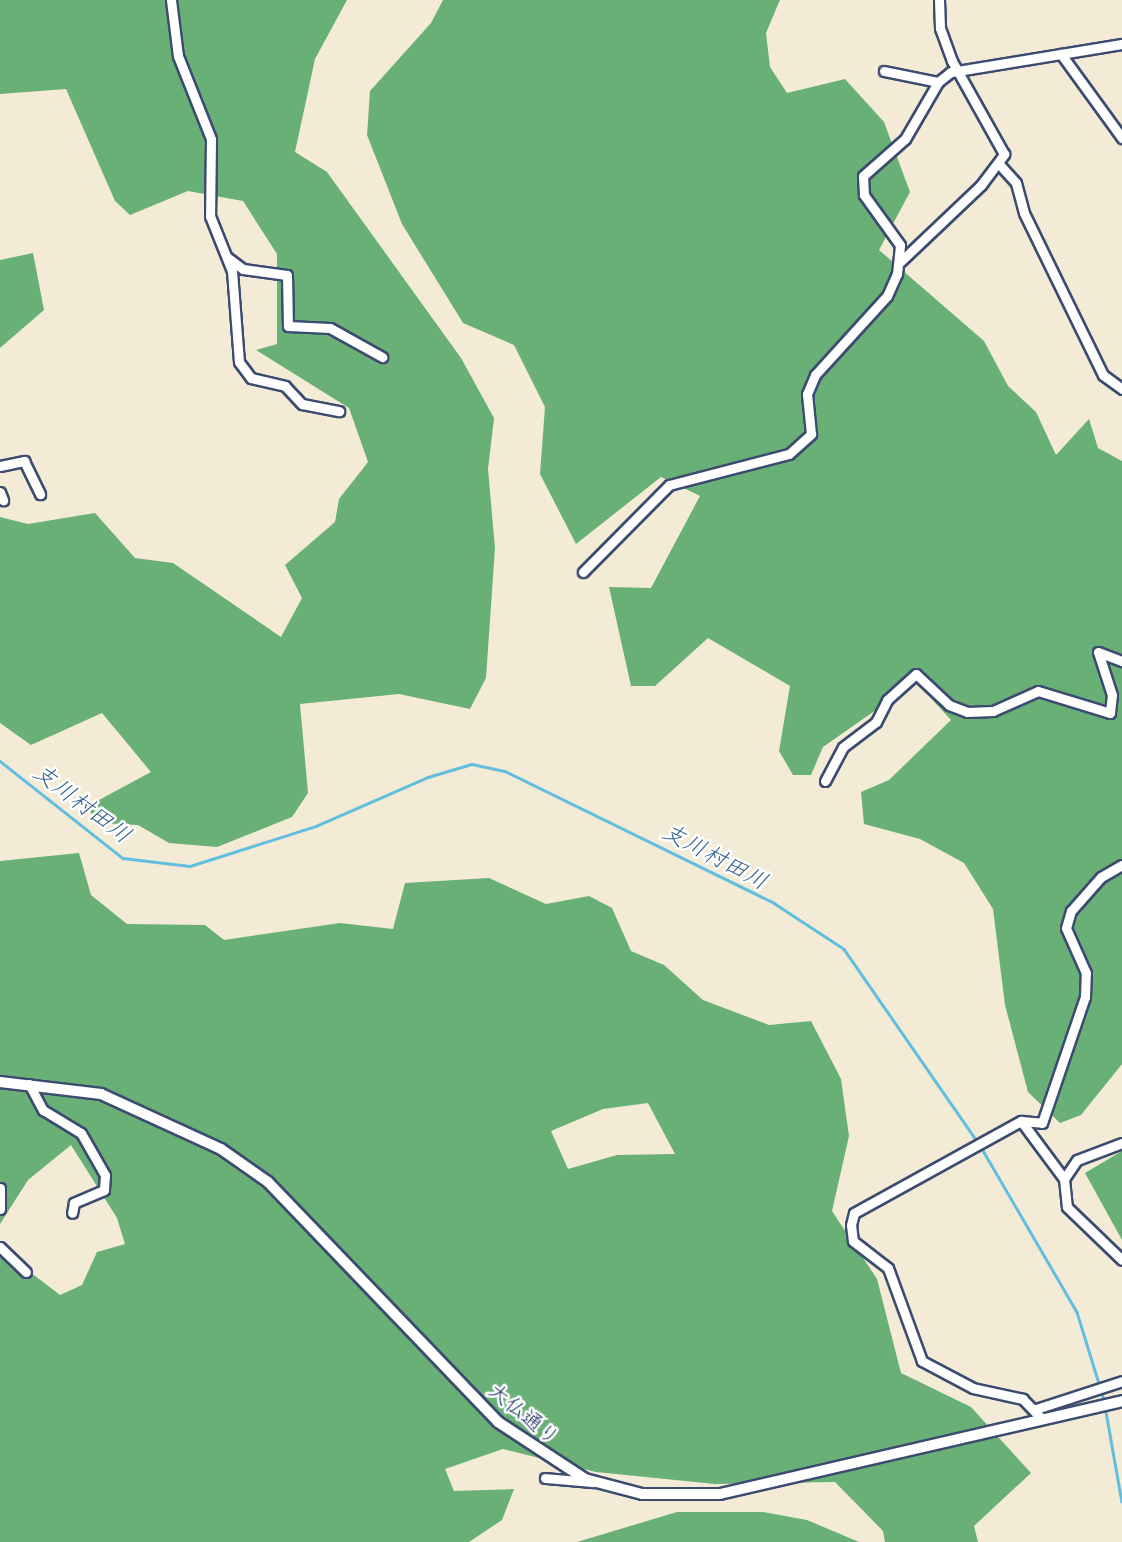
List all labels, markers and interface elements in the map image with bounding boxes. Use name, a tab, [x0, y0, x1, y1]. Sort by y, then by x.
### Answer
water label: 支川村田川	[28, 758, 136, 850]
water label: 支川村田川	[658, 818, 772, 896]
street label: 大仏通り	[483, 1378, 565, 1450]

